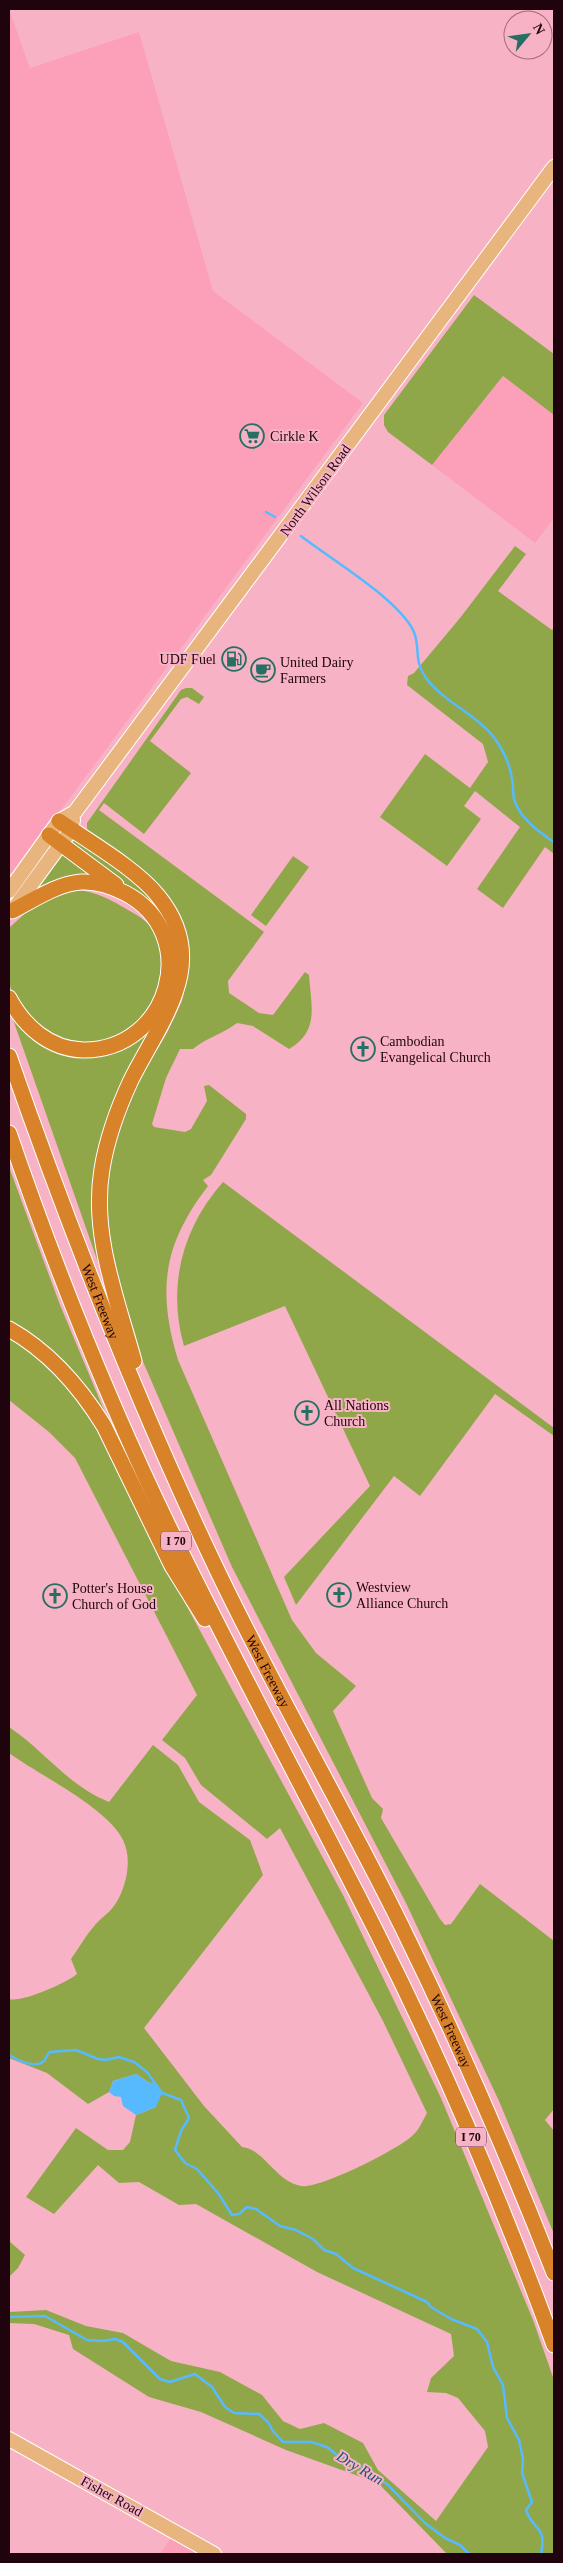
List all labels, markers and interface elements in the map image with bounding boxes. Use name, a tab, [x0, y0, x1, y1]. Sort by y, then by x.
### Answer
north arrow	[503, 10, 553, 60]
text: N	[530, 21, 548, 37]
supermarket icon: Cirkle K	[239, 423, 265, 449]
place label: Cirkle K	[270, 429, 319, 444]
street label: North Wilson Road	[277, 442, 353, 539]
fuel station icon: UDF Fuel	[221, 646, 247, 672]
place label: UDF Fuel	[160, 652, 216, 667]
place label: United Dairy Farmers	[280, 655, 353, 686]
cafe icon: United Dairy Farmers	[250, 657, 276, 683]
place label: Cambodian Evangelical Church	[380, 1034, 491, 1065]
church icon: Cambodian Evangelical Church	[350, 1036, 376, 1062]
street label: West Freeway	[78, 1262, 122, 1341]
place label: All Nations Church	[324, 1398, 389, 1429]
church icon: All Nations Church	[294, 1400, 320, 1426]
road number: I 70	[161, 1532, 191, 1550]
place label: Westview Alliance Church	[356, 1580, 448, 1611]
place label: Potter's House Church of God	[72, 1581, 156, 1612]
church icon: Westview Alliance Church	[326, 1582, 352, 1608]
church icon: Potter's House Church of God	[42, 1583, 68, 1609]
street label: West Freeway	[243, 1633, 293, 1710]
street label: West Freeway	[427, 1992, 474, 2070]
road number: I 70	[456, 2128, 486, 2146]
water label: Dry Run	[333, 2447, 386, 2488]
street label: Fisher Road	[78, 2473, 145, 2519]

